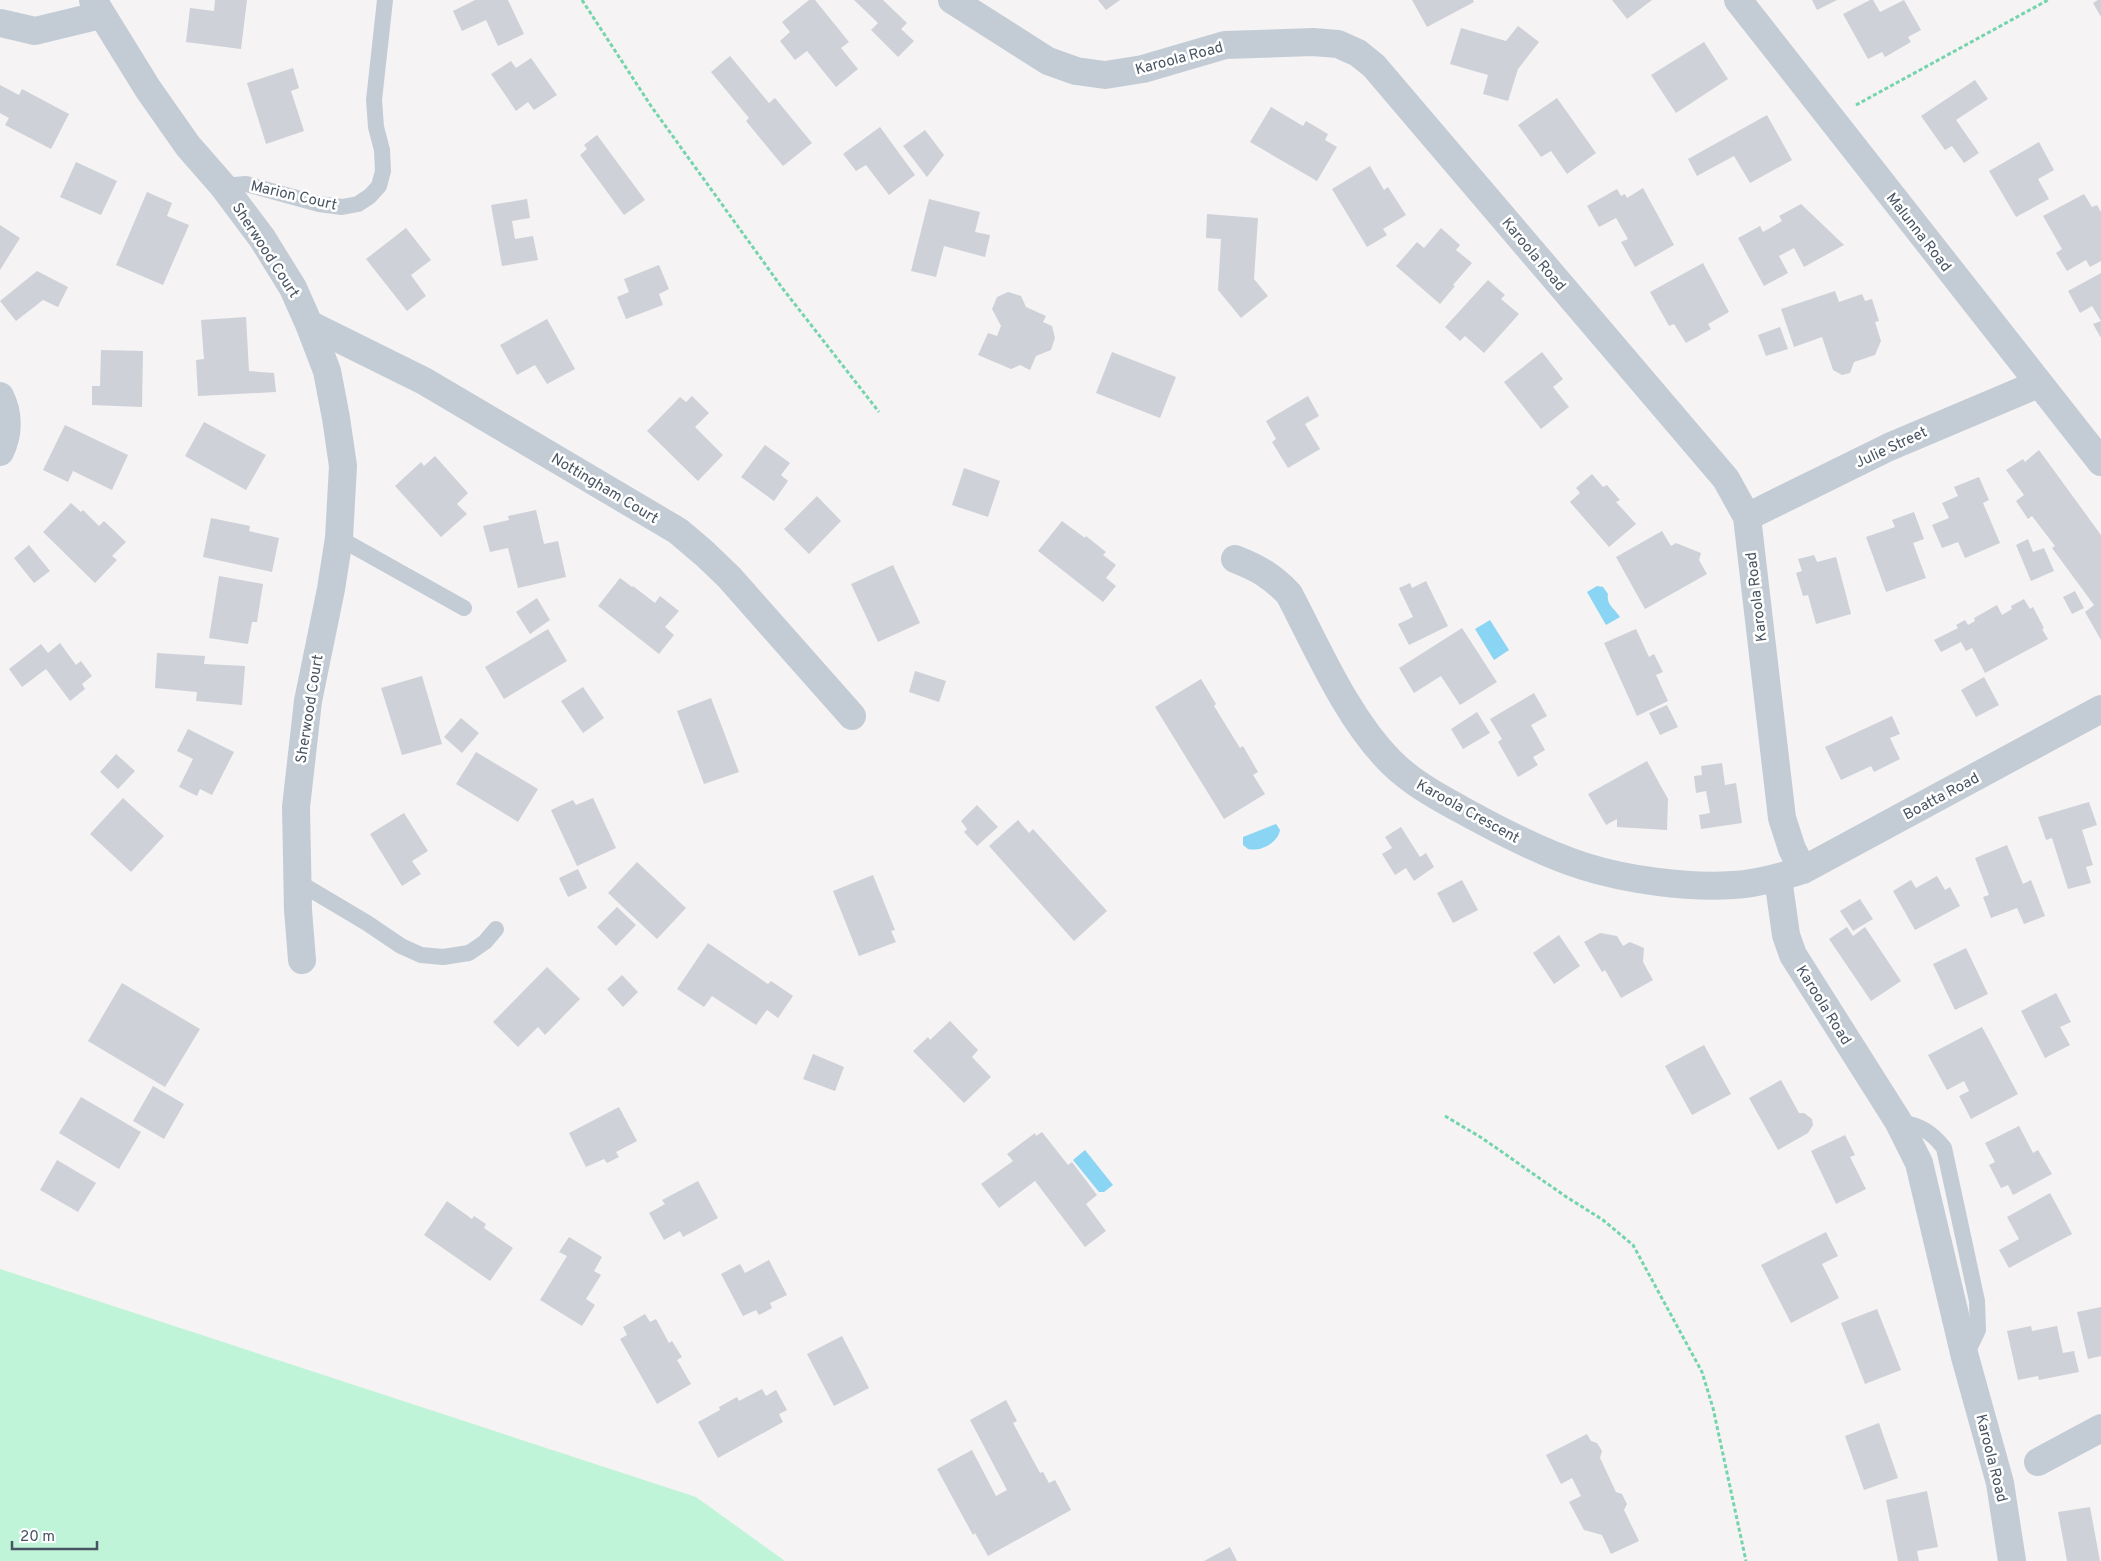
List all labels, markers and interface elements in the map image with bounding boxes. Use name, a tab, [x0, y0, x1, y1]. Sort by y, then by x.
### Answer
street label: Karoola Road	[1133, 39, 1225, 80]
street label: Marion Court	[249, 177, 339, 216]
street label: Malunna Road	[1881, 190, 1955, 276]
street label: Sherwood Court	[227, 200, 303, 302]
street label: Karoola Road	[1497, 214, 1569, 296]
street label: Julie Street	[1853, 423, 1931, 473]
street label: Nottingham Court	[547, 450, 661, 529]
street label: Karoola Road	[1743, 551, 1772, 643]
street label: Sherwood Court	[293, 653, 328, 765]
street label: Boatta Road	[1900, 769, 1983, 825]
street label: Karoola Crescent	[1412, 776, 1522, 849]
street label: Karoola Road	[1791, 962, 1855, 1049]
street label: Karoola Road	[1970, 1412, 2011, 1504]
scale bar	[12, 1518, 98, 1550]
text: 20 m	[20, 1528, 55, 1547]

